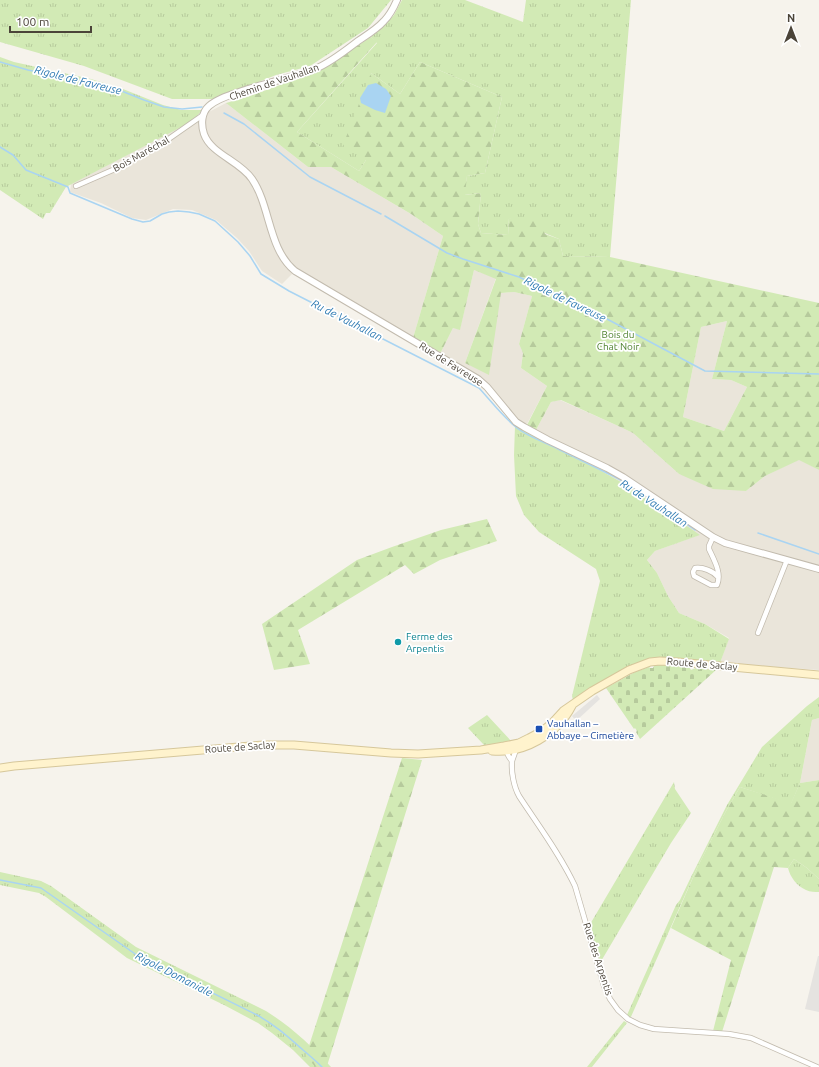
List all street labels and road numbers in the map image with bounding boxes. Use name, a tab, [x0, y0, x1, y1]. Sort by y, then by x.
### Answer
street label: Chemin de Vauhallan	[228, 61, 320, 103]
street label: Bois Maréchal	[111, 134, 171, 174]
street label: Rue de Favreuse	[417, 340, 485, 388]
street label: Route de Saclay	[666, 655, 738, 673]
street label: Route de Saclay	[204, 739, 276, 755]
street label: Rue des Arpentis	[581, 921, 615, 997]

